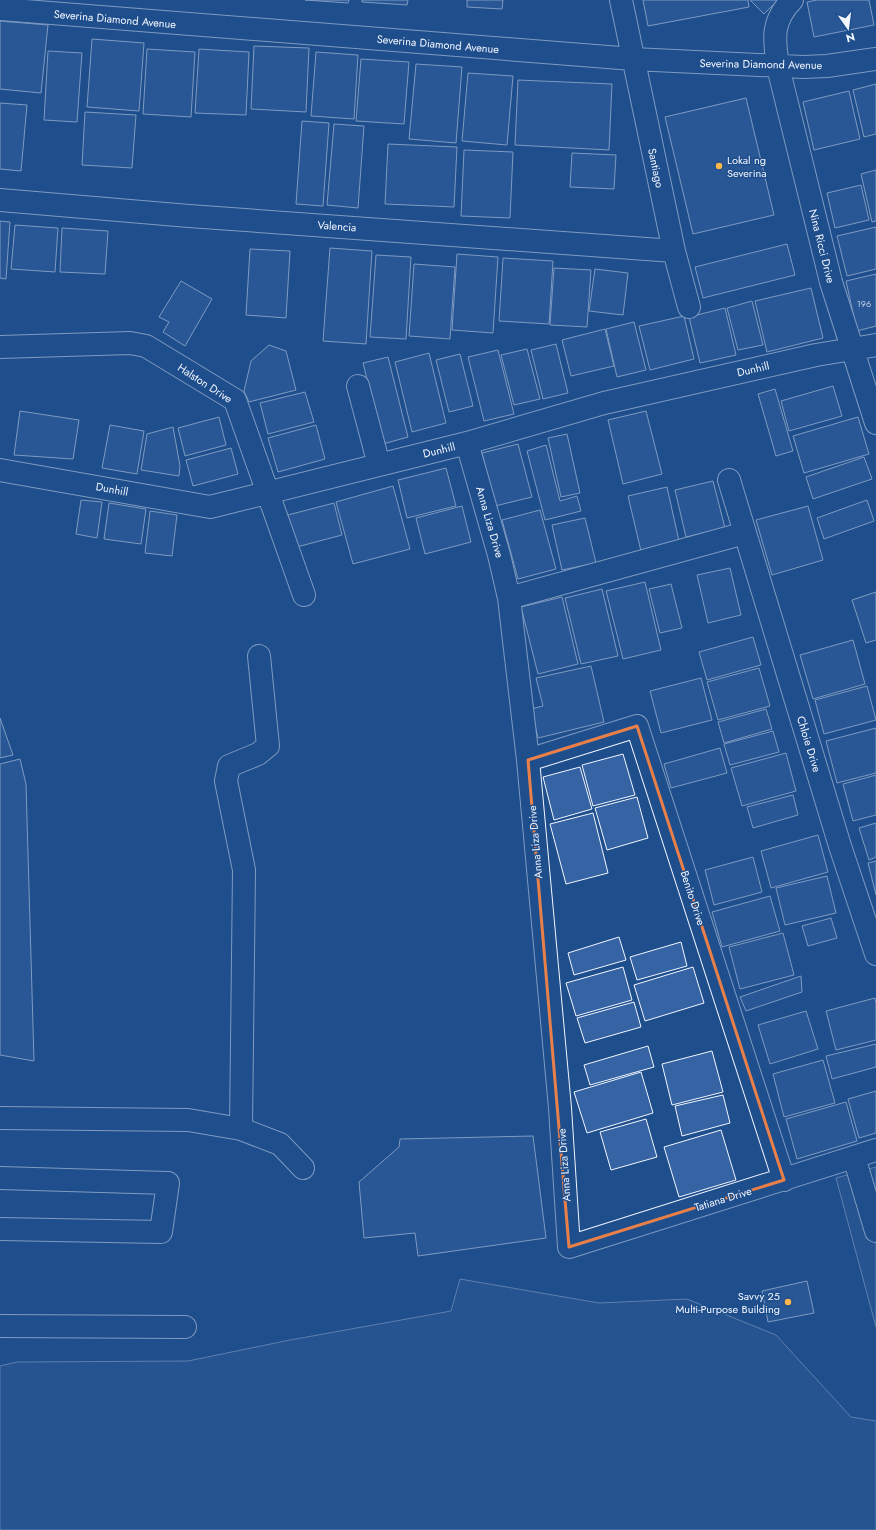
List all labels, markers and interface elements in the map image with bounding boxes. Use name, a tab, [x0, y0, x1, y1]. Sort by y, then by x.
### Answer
street label: Severina Diamond Avenue	[53, 6, 177, 32]
north arrow	[828, 8, 868, 48]
text: N	[844, 29, 857, 47]
street label: Severina Diamond Avenue	[376, 31, 500, 57]
street label: Severina Diamond Avenue	[700, 55, 823, 73]
street label: Santiago	[644, 147, 668, 189]
place label: Lokal ng Severina	[727, 152, 767, 181]
marker: Lokal ng Severina	[714, 161, 724, 171]
street label: Nina Ricci Drive	[805, 207, 839, 285]
street label: Valencia	[317, 217, 357, 235]
house number: 196	[857, 297, 871, 310]
street label: Dunhill	[735, 358, 771, 380]
street label: Halston Drive	[175, 359, 236, 407]
street label: Dunhill	[421, 438, 457, 462]
street label: Dunhill	[94, 478, 130, 500]
street label: Anna Liza Drive	[472, 485, 508, 560]
street label: Chloie Drive	[793, 714, 825, 774]
street label: Anna Liza Drive	[524, 804, 546, 879]
street label: Benito Drive	[677, 868, 709, 928]
street label: Anna Liza Drive	[553, 1128, 575, 1202]
street label: Tatiana Drive	[692, 1183, 754, 1215]
place label: Savvy 25 Multi-Purpose Building	[675, 1288, 780, 1317]
marker: Savvy 25 Multi-Purpose Building	[783, 1297, 793, 1307]

